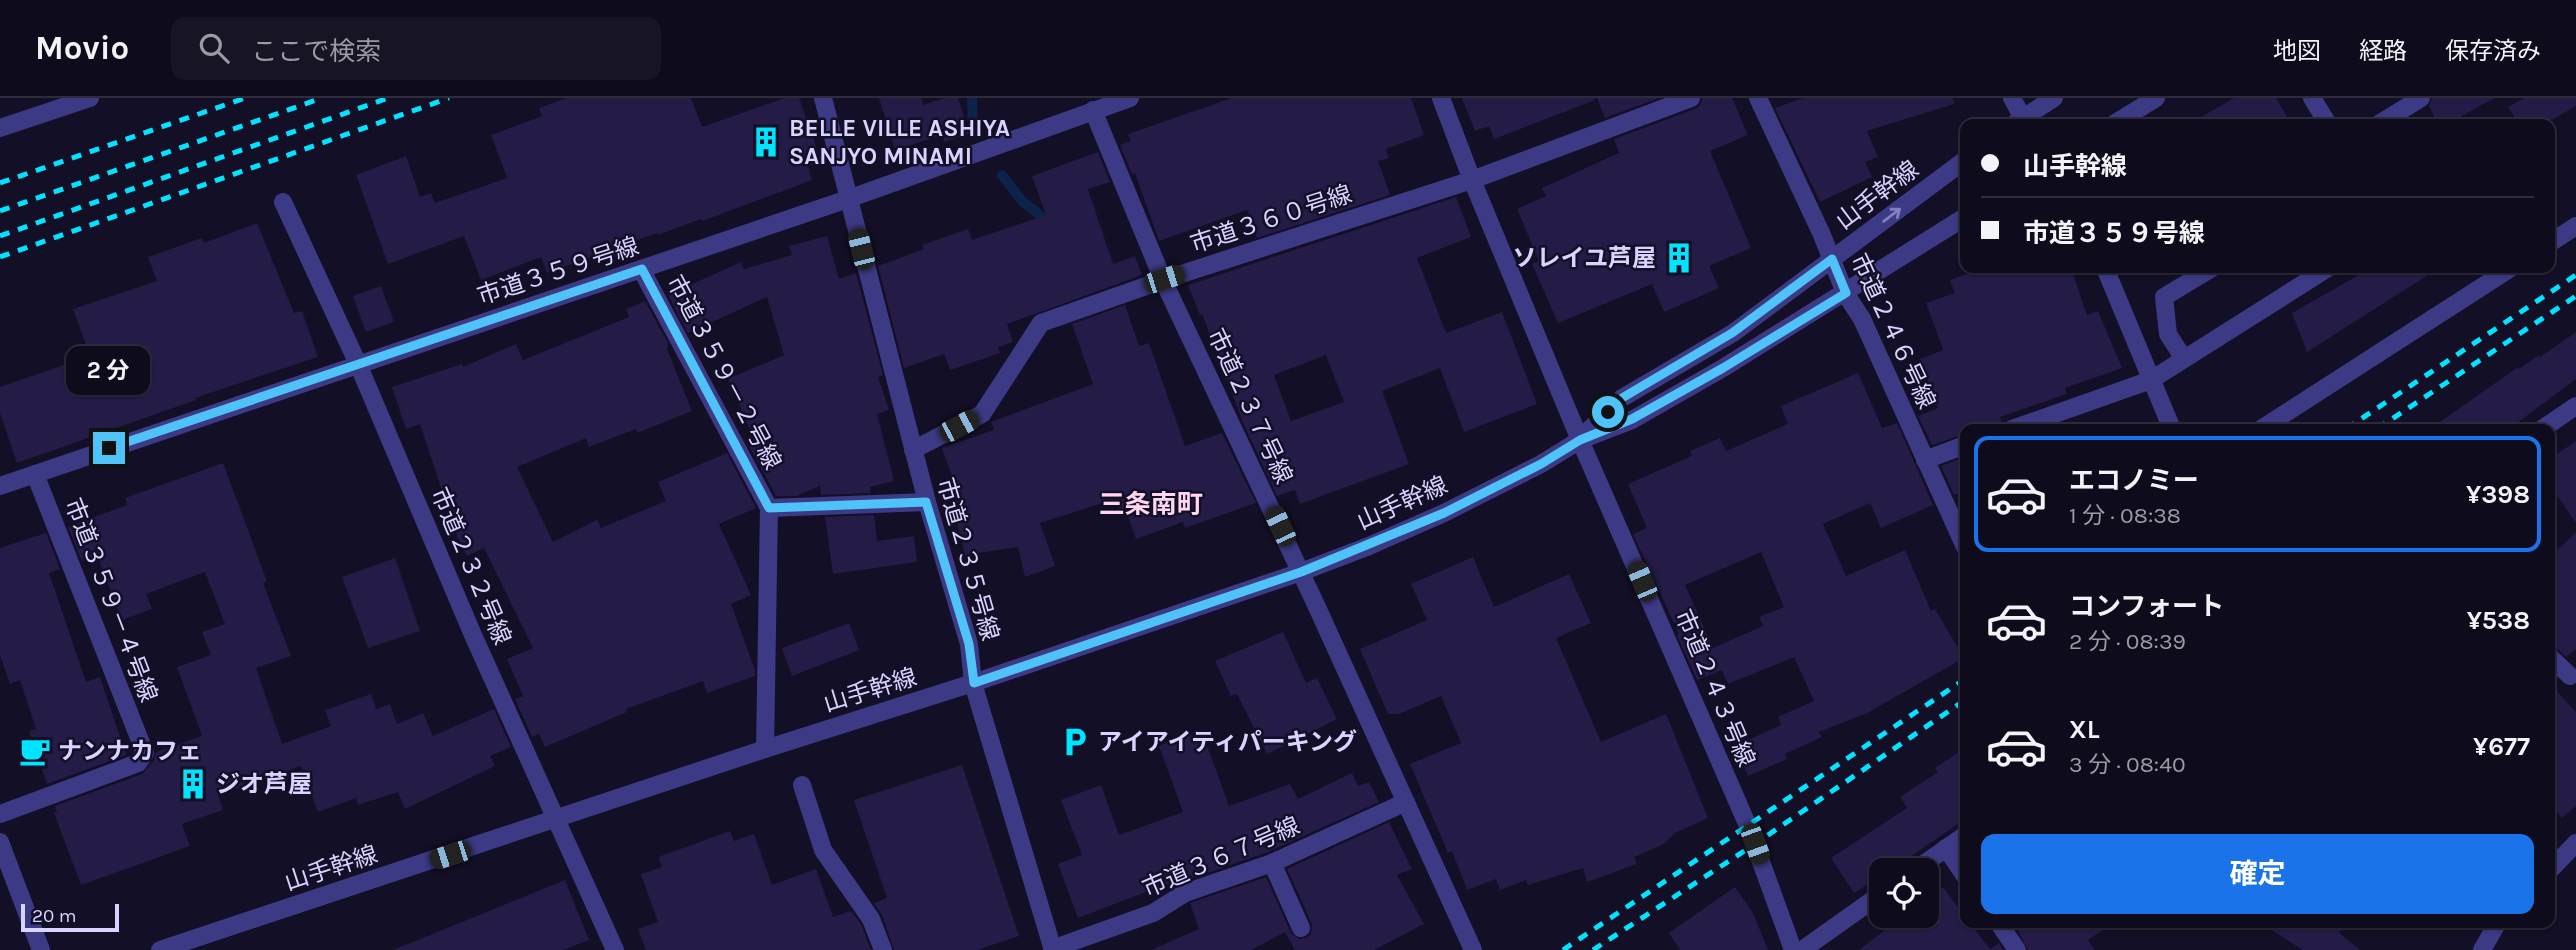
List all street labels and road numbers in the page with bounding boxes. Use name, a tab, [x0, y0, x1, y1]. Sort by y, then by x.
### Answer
street label: 山手幹線	[1830, 155, 1924, 235]
street label: 市道３６０号線	[1187, 180, 1355, 258]
street label: 市道３５９号線	[474, 232, 642, 310]
street label: 市道２４６号線	[1845, 249, 1941, 413]
street label: 市道３５９－２号線	[661, 270, 787, 474]
street label: 市道２３７号線	[1202, 324, 1298, 488]
street label: 山手幹線	[1352, 471, 1452, 535]
street label: 市道２３５号線	[931, 474, 1005, 644]
street label: 市道２３２号線	[425, 483, 517, 649]
street label: 市道３５９－４号線	[59, 494, 163, 706]
street label: 市道２４３号線	[1669, 605, 1761, 771]
street label: 山手幹線	[820, 663, 920, 717]
street label: 市道３６７号線	[1138, 811, 1304, 903]
street label: 山手幹線	[281, 840, 381, 896]

